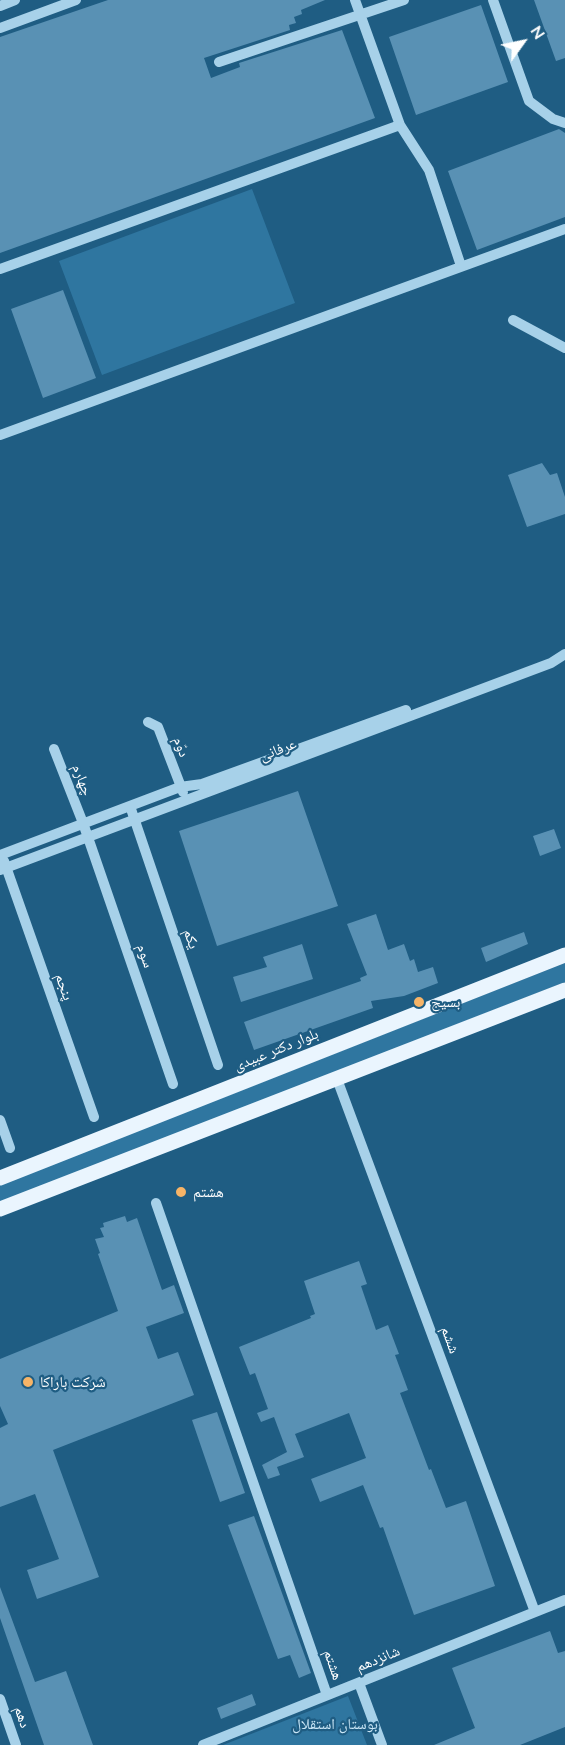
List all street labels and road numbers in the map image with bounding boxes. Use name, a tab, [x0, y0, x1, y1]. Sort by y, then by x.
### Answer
street label: دوّم	[169, 734, 193, 760]
street label: عرفانی	[257, 735, 299, 765]
street label: چهارم	[68, 762, 96, 798]
street label: یکم	[179, 927, 203, 951]
street label: سوم	[133, 942, 157, 970]
street label: پنجم	[51, 971, 77, 1003]
street label: بلوار دکتر عبیدی	[231, 1025, 321, 1075]
street label: ششم	[437, 1324, 463, 1356]
street label: شانزدهم	[353, 1642, 403, 1676]
street label: هشتم	[319, 1647, 347, 1683]
street label: دهم	[10, 1704, 34, 1730]

